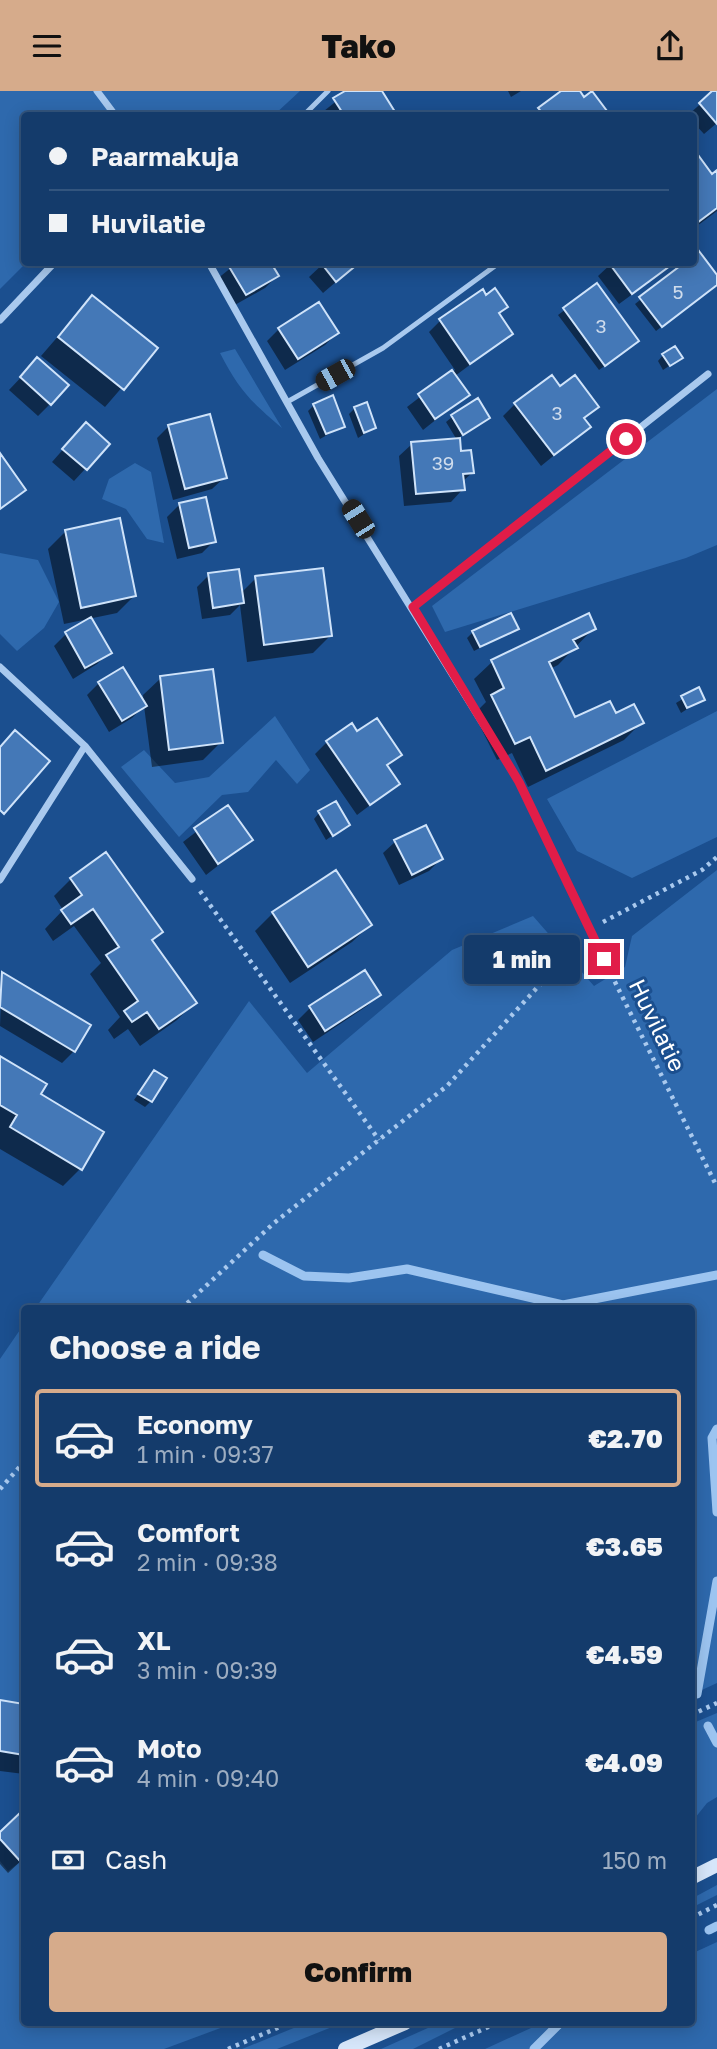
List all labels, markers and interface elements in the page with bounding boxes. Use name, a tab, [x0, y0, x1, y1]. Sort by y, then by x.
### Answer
icon: menu	[28, 27, 66, 65]
text: Tako	[321, 27, 396, 65]
icon: share	[651, 27, 689, 65]
text: Paarmakuja	[91, 141, 239, 172]
text: Huvilatie	[91, 208, 206, 239]
house number: 5	[672, 280, 684, 303]
house number: 3	[595, 314, 607, 337]
car	[312, 356, 359, 394]
house number: 3	[551, 401, 563, 424]
route start	[610, 423, 642, 455]
house number: 39	[432, 451, 454, 474]
car	[338, 496, 379, 542]
callout: 1 min	[464, 935, 580, 983]
route end	[588, 943, 620, 975]
text: 1 min	[493, 945, 551, 973]
street label: Huvilatie	[624, 974, 692, 1076]
text: Choose a ride	[49, 1328, 261, 1366]
icon: car	[53, 1407, 116, 1470]
text: Economy	[137, 1409, 253, 1440]
text: €2.70	[588, 1423, 663, 1454]
text: 1 min · 09:37	[137, 1440, 274, 1468]
icon: car	[53, 1515, 116, 1578]
text: Comfort	[137, 1517, 240, 1548]
text: €3.65	[586, 1531, 663, 1562]
text: 2 min · 09:38	[137, 1548, 278, 1576]
icon: car	[53, 1623, 116, 1686]
text: XL	[137, 1625, 171, 1656]
text: €4.59	[586, 1639, 663, 1670]
text: 3 min · 09:39	[137, 1656, 278, 1684]
icon: car	[53, 1731, 116, 1794]
text: Moto	[137, 1733, 202, 1764]
text: €4.09	[585, 1747, 663, 1778]
text: 4 min · 09:40	[137, 1764, 279, 1792]
icon: cash	[49, 1841, 87, 1879]
text: Cash	[105, 1844, 167, 1875]
text: 150 m	[602, 1846, 667, 1874]
button: Confirm	[49, 1932, 667, 2012]

